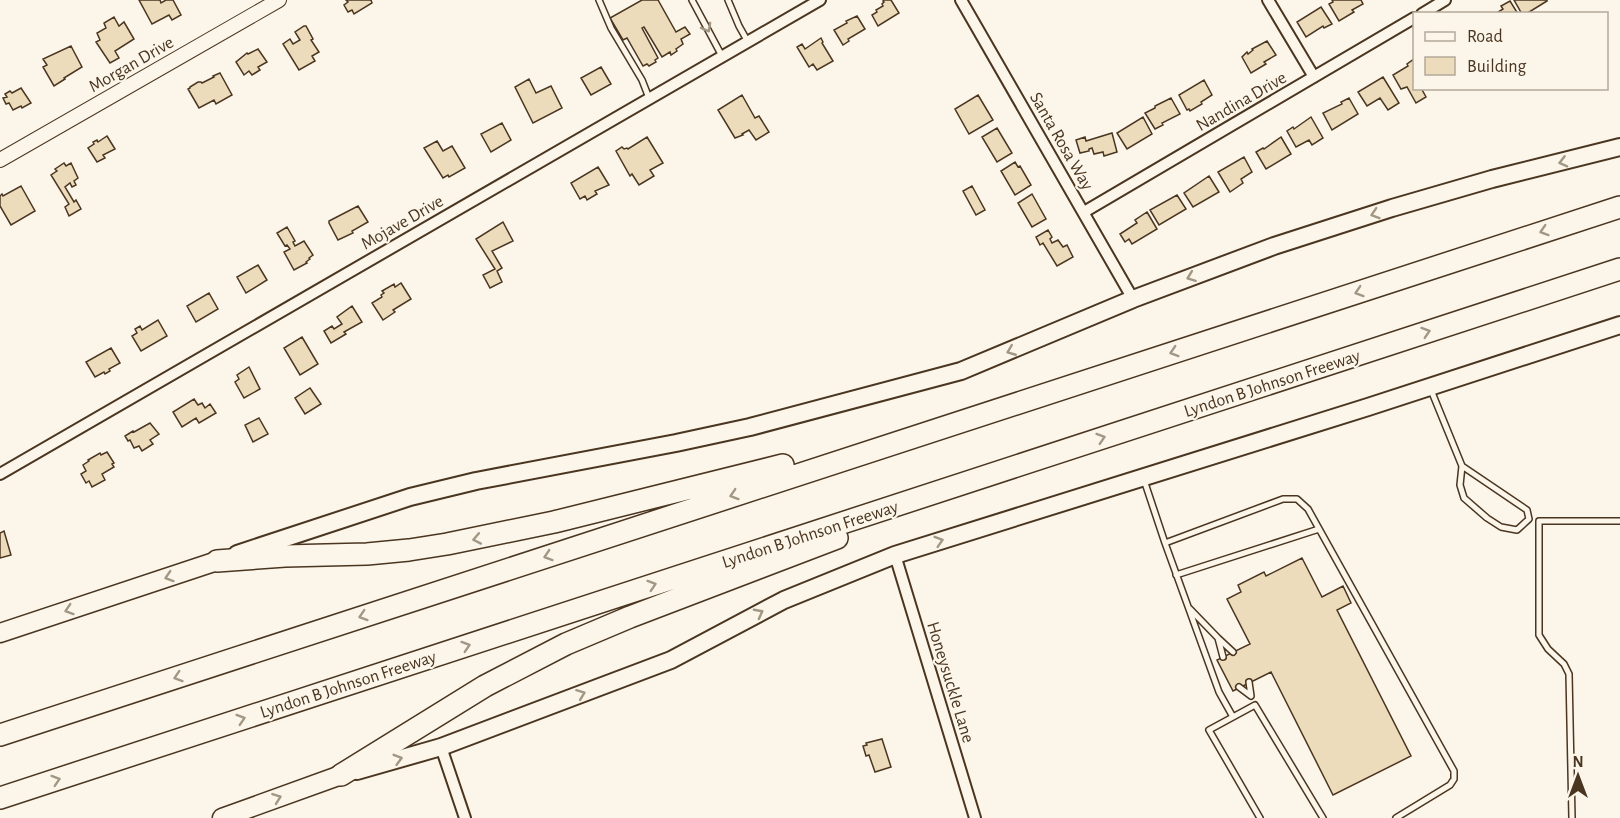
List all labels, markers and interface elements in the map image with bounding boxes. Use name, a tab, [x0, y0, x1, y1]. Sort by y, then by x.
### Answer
legend	[1413, 12, 1608, 90]
one-way arrow	[700, 22, 711, 32]
text: Road	[1467, 28, 1503, 46]
street label: Morgan Drive	[86, 33, 177, 96]
text: Building	[1467, 58, 1527, 76]
street label: Nandina Drive	[1193, 69, 1290, 135]
street label: Santa Rosa Way	[1026, 90, 1096, 194]
one-way arrow	[1558, 154, 1568, 167]
street label: Mojave Drive	[358, 192, 447, 254]
one-way arrow	[1370, 206, 1381, 219]
one-way arrow	[1539, 224, 1550, 237]
one-way arrow	[1186, 270, 1197, 282]
one-way arrow	[1354, 285, 1365, 297]
one-way arrow	[1420, 327, 1431, 340]
one-way arrow	[1006, 344, 1017, 356]
one-way arrow	[1169, 345, 1180, 358]
street label: Lyndon B Johnson Freeway	[1182, 347, 1363, 421]
one-way arrow	[1095, 433, 1106, 446]
one-way arrow	[729, 488, 740, 501]
street label: Lyndon B Johnson Freeway	[720, 498, 901, 572]
one-way arrow	[472, 532, 482, 545]
one-way arrow	[933, 536, 944, 548]
one-way arrow	[543, 549, 554, 561]
one-way arrow	[164, 569, 175, 582]
one-way arrow	[646, 580, 657, 593]
one-way arrow	[64, 603, 75, 615]
one-way arrow	[358, 609, 369, 622]
one-way arrow	[752, 609, 763, 620]
street label: Honeysuckle Lane	[923, 620, 977, 745]
one-way arrow	[460, 641, 471, 653]
street label: Lyndon B Johnson Freeway	[258, 648, 439, 722]
one-way arrow	[173, 670, 184, 682]
one-way arrow	[575, 688, 586, 701]
one-way arrow	[235, 714, 246, 727]
north arrow	[1548, 746, 1608, 806]
one-way arrow	[392, 754, 403, 766]
text: N	[1572, 754, 1584, 770]
one-way arrow	[50, 775, 61, 787]
one-way arrow	[272, 793, 282, 806]

